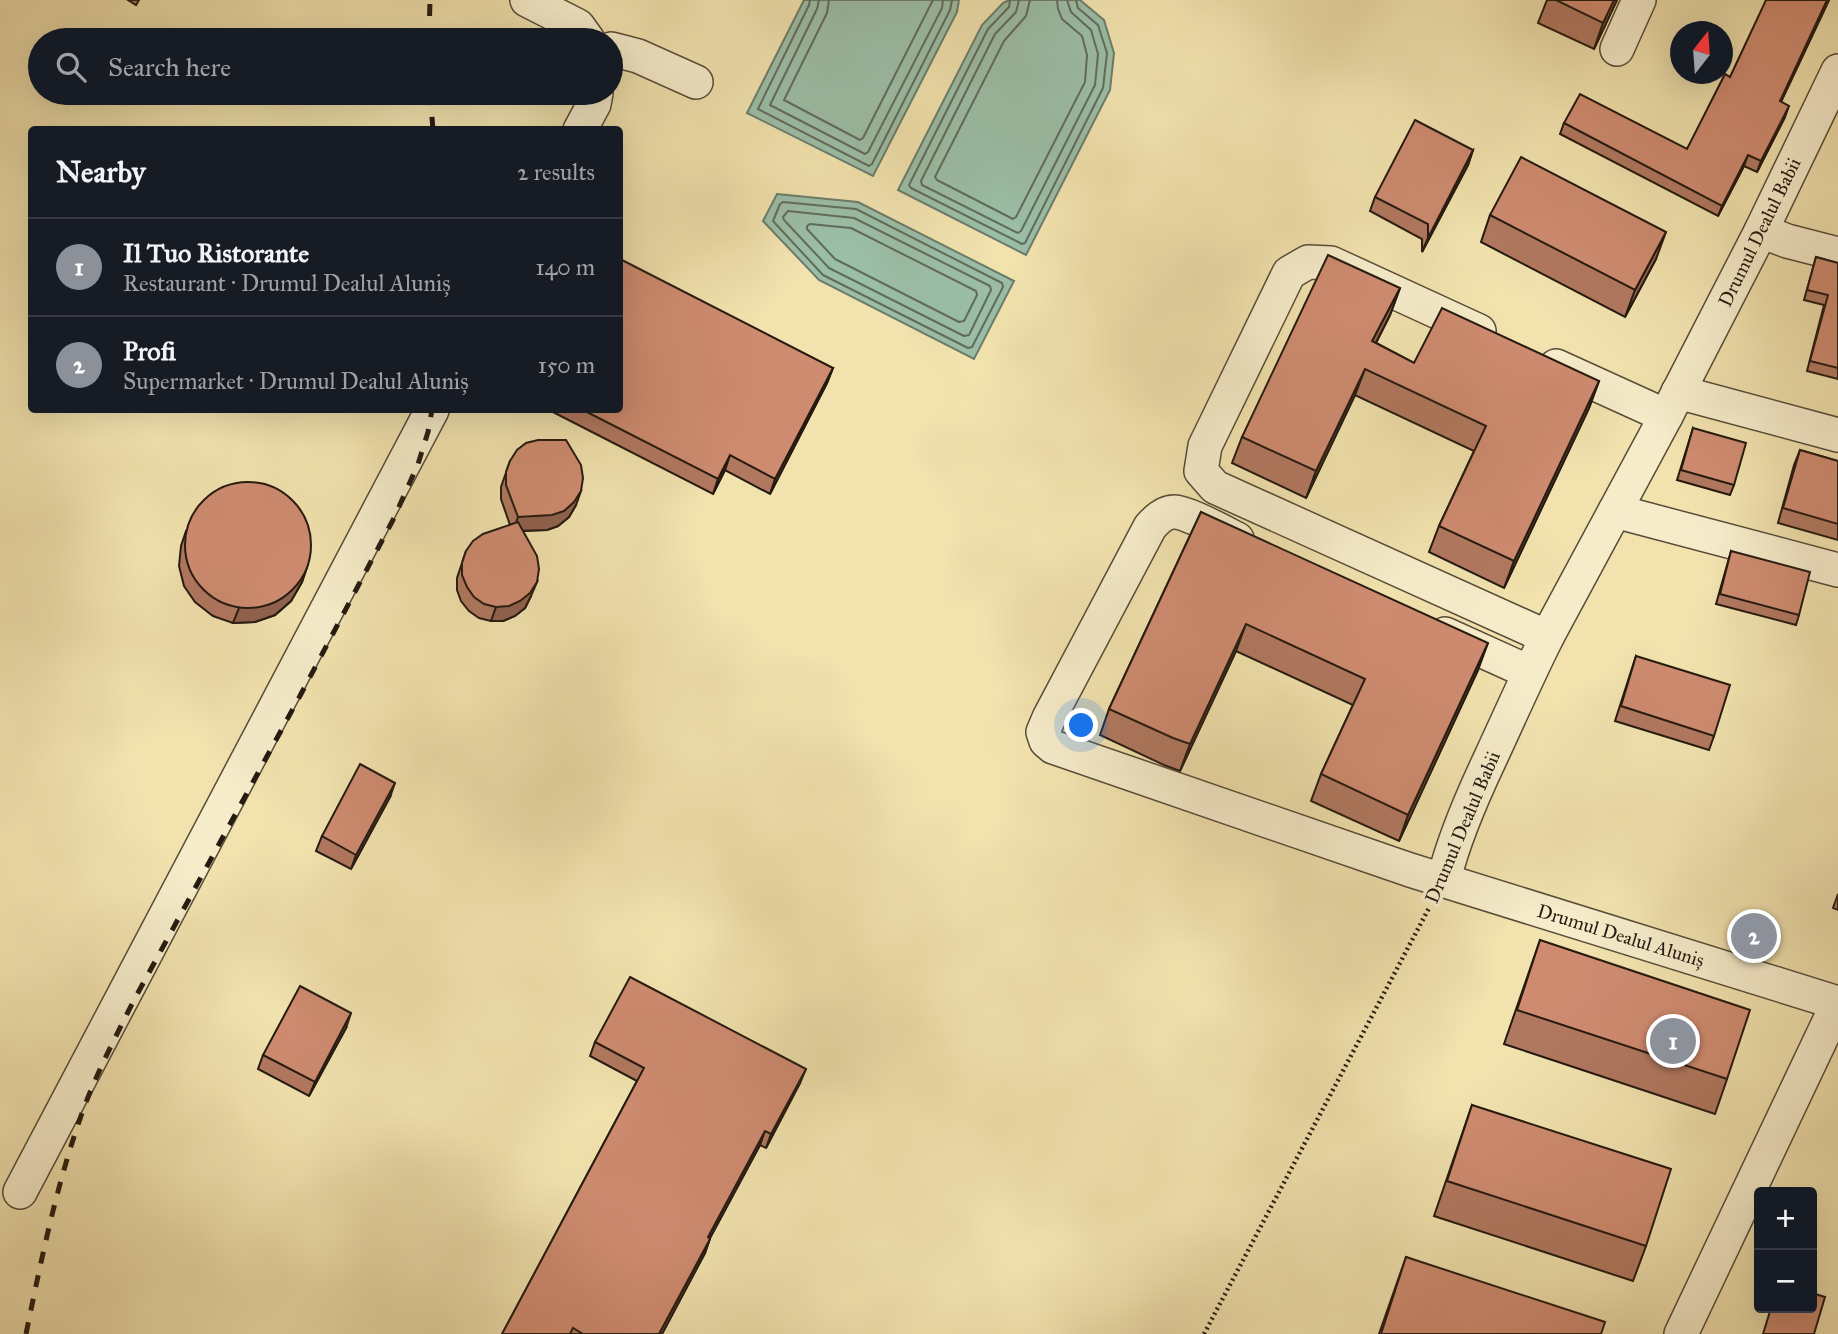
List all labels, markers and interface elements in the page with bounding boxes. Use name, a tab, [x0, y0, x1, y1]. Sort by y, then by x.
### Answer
north arrow	[1670, 21, 1733, 84]
search box	[28, 28, 623, 105]
icon: search	[52, 48, 90, 86]
text: Search here	[108, 51, 231, 83]
text: Nearby	[56, 154, 146, 190]
street label: Drumul Dealul Babii	[1713, 154, 1806, 311]
text: 2 results	[517, 158, 595, 186]
text: Il Tuo Ristorante	[123, 237, 309, 269]
text: 1	[74, 253, 84, 281]
text: 140 m	[535, 253, 595, 281]
text: Restaurant · Drumul Dealul Aluniș	[123, 269, 451, 297]
text: Profi	[123, 335, 176, 367]
text: 2	[73, 351, 85, 379]
text: 150 m	[538, 351, 595, 379]
text: Supermarket · Drumul Dealul Aluniș	[123, 367, 469, 395]
your location	[1064, 708, 1098, 742]
street label: Drumul Dealul Babii	[1420, 748, 1505, 907]
street label: Drumul Dealul Aluniș	[1535, 899, 1707, 972]
pin: 2	[1731, 910, 1777, 962]
pin: 1	[1650, 1015, 1696, 1067]
map controls	[1754, 1187, 1817, 1313]
button: +	[1754, 1187, 1817, 1250]
button: −	[1754, 1250, 1817, 1313]

